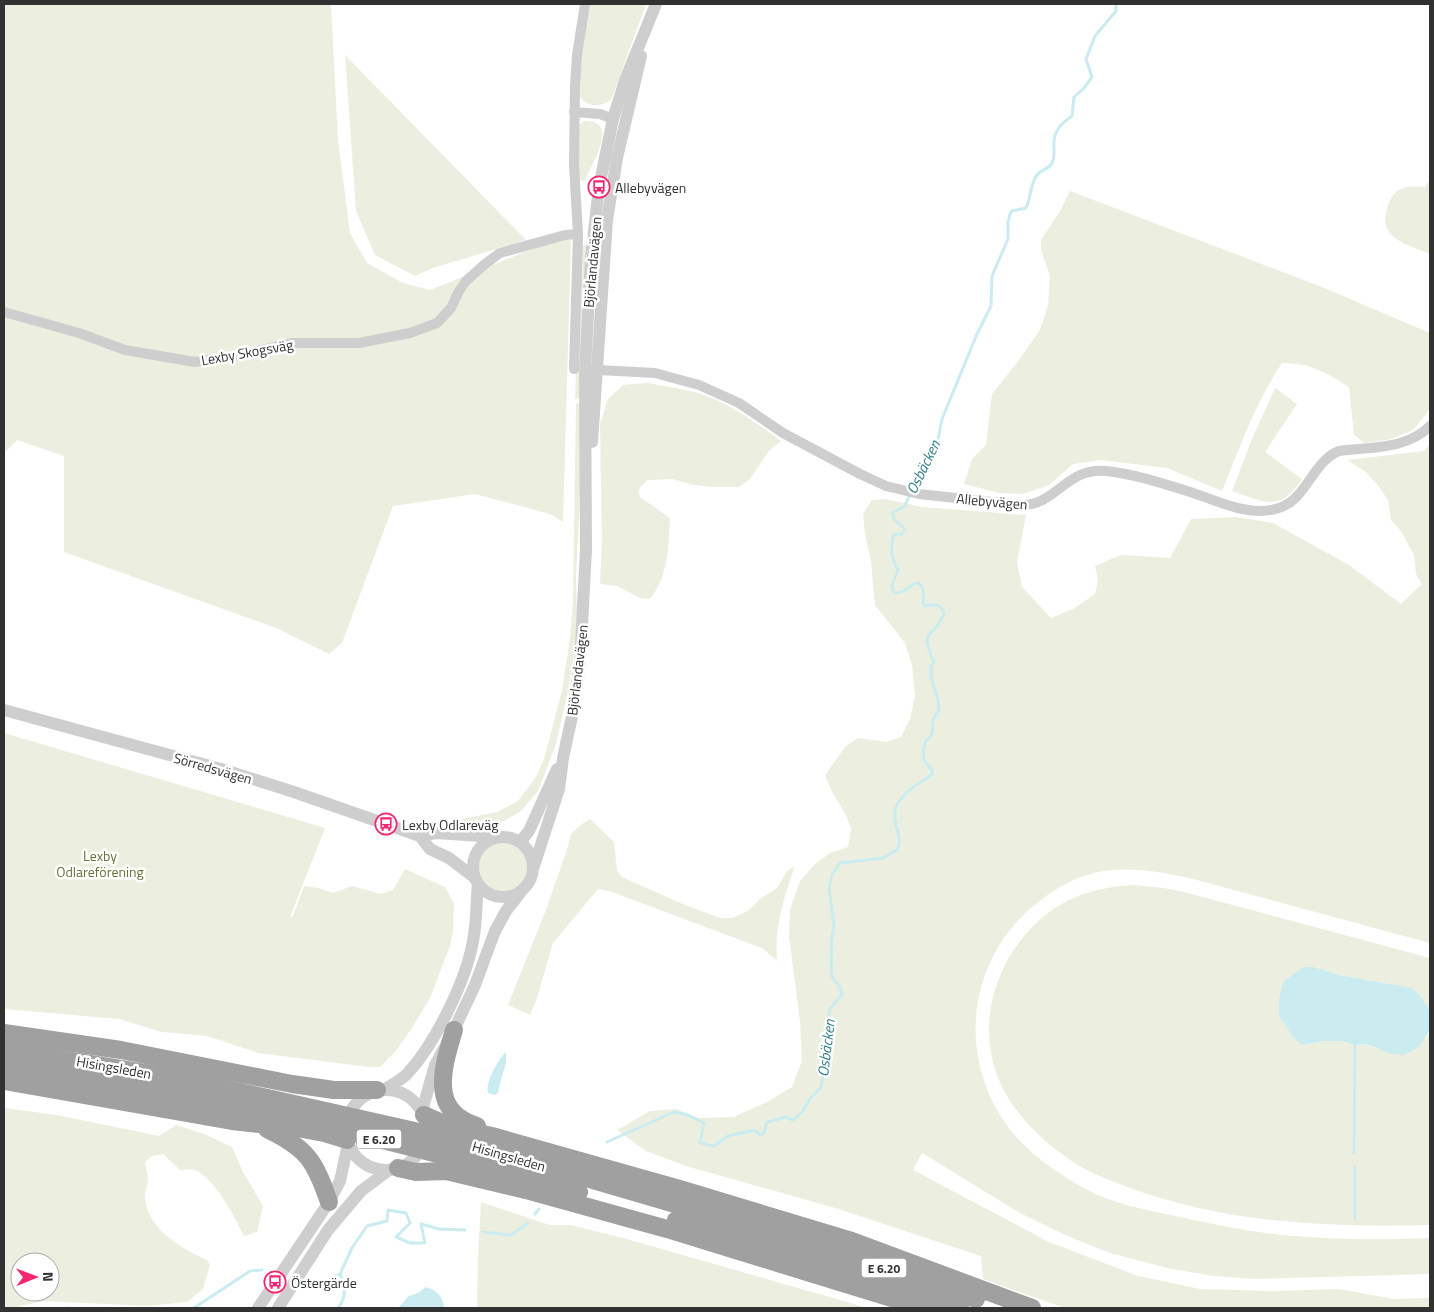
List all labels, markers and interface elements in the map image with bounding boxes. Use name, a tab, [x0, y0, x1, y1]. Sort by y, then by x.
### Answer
bus stop icon: Allebyvägen	[587, 175, 611, 199]
place label: Allebyvägen	[615, 177, 686, 198]
street label: Björlandavägen	[578, 216, 606, 308]
street label: Lexby Skogsväg	[199, 334, 295, 370]
water label: Osbäcken	[900, 436, 946, 498]
street label: Allebyvägen	[956, 487, 1028, 515]
street label: Björlandavägen	[561, 623, 593, 717]
street label: Sörredsvägen	[171, 747, 255, 789]
bus stop icon: Lexby Odlareväg	[374, 812, 398, 836]
place label: Lexby Odlareväg	[402, 814, 498, 835]
park label: Lexby Odlareförening	[56, 845, 144, 882]
water label: Osbäcken	[811, 1017, 841, 1078]
street label: Hisingsleden	[75, 1050, 153, 1084]
road number: E 6.20	[356, 1130, 402, 1148]
street label: Hisingsleden	[470, 1135, 548, 1177]
north arrow	[10, 1252, 60, 1302]
road number: E 6.20	[862, 1258, 906, 1278]
bus stop icon: Östergärde	[263, 1270, 287, 1294]
text: N	[38, 1272, 59, 1282]
place label: Östergärde	[291, 1272, 357, 1293]

